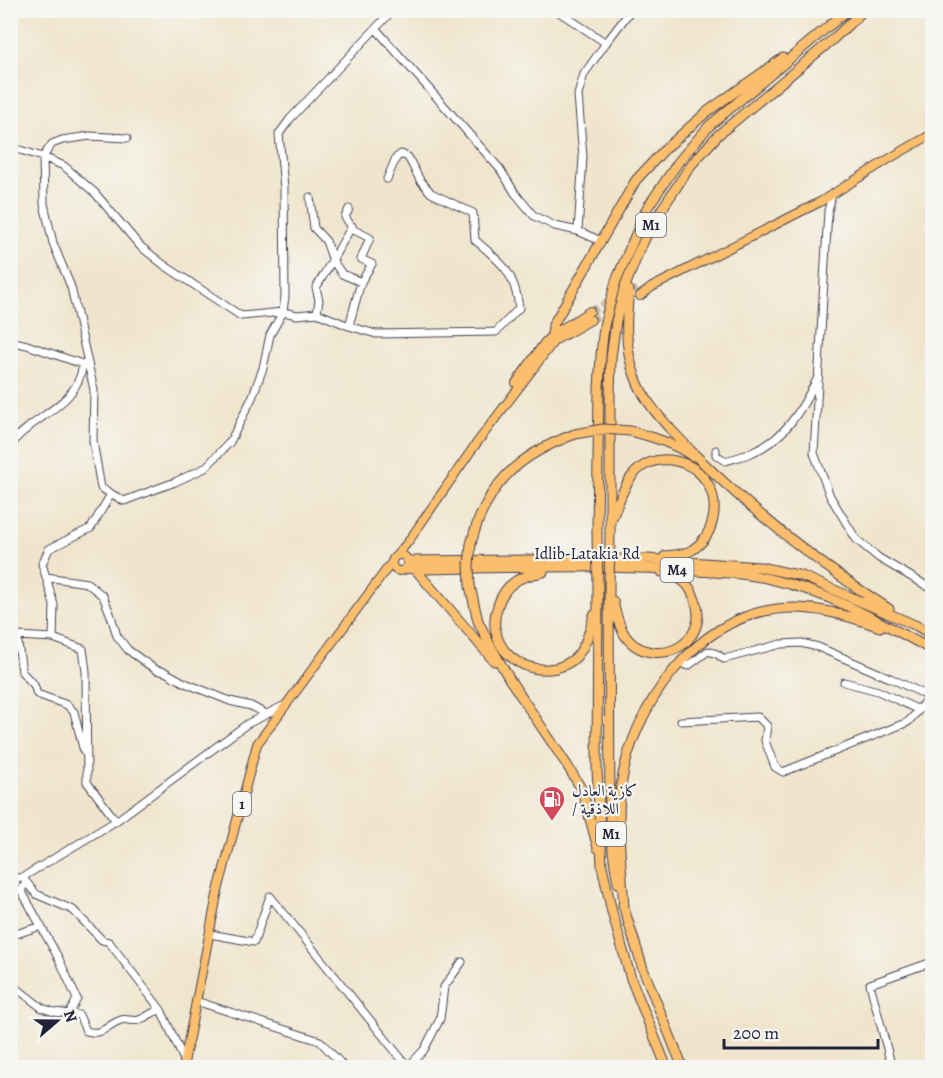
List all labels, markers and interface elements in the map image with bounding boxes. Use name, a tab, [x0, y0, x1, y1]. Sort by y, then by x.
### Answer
road number: M1	[636, 213, 666, 237]
street label: Idlib-Latakia Rd	[534, 543, 640, 565]
road number: M4	[660, 558, 694, 582]
place label: كازية العادل / اللاذقية	[572, 780, 638, 820]
fuel station icon: كازية العادل / اللاذقية	[537, 784, 567, 822]
road number: 1	[233, 792, 251, 816]
road number: M1	[596, 822, 626, 846]
north arrow	[27, 991, 87, 1051]
text: N	[58, 1007, 83, 1026]
scale bar	[724, 1012, 878, 1050]
text: 200 m	[733, 1021, 779, 1045]

